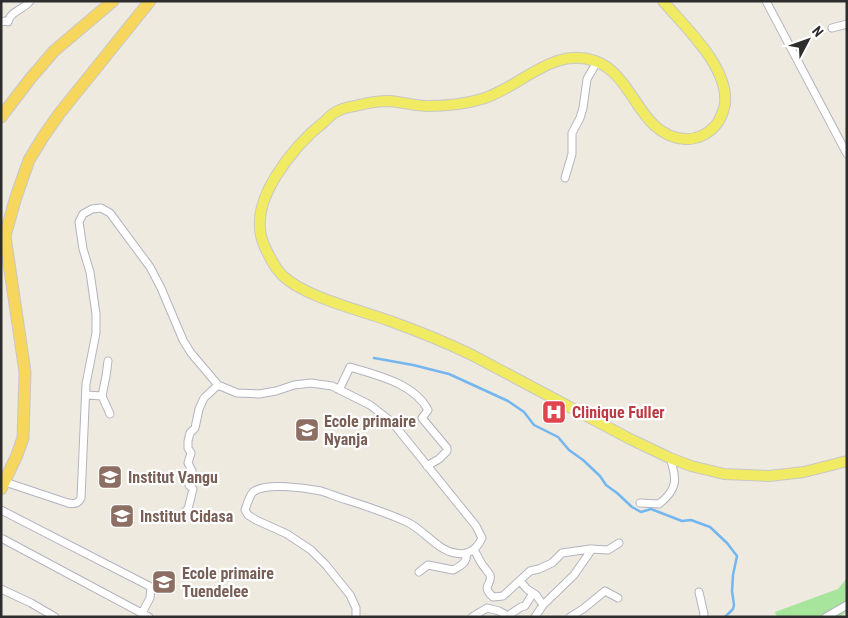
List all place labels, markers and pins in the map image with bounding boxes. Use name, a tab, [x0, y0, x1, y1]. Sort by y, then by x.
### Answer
hospital icon: Clinique Fuller	[541, 399, 567, 425]
place label: Clinique Fuller	[572, 403, 665, 422]
place label: Ecole primaire Nyanja	[324, 412, 416, 449]
school or university icon: Ecole primaire Nyanja	[294, 417, 320, 443]
school or university icon: Institut Vangu	[97, 464, 123, 490]
place label: Institut Vangu	[128, 468, 218, 487]
school or university icon: Institut Cidasa	[109, 503, 135, 529]
place label: Institut Cidasa	[140, 507, 234, 526]
place label: Ecole primaire Tuendelee	[182, 564, 274, 601]
school or university icon: Ecole primaire Tuendelee	[151, 569, 177, 595]

